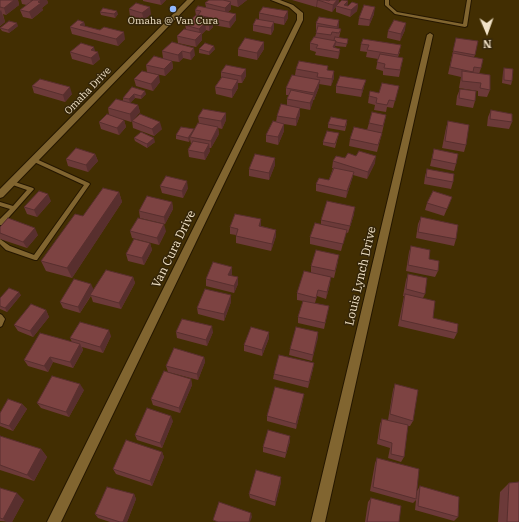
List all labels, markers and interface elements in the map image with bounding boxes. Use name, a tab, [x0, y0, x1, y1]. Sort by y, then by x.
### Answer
marker: Omaha @ Van Cura	[168, 4, 178, 14]
north arrow	[467, 12, 507, 52]
place label: Omaha @ Van Cura	[128, 15, 218, 27]
text: N	[483, 37, 492, 51]
street label: Omaha Drive	[62, 65, 114, 117]
street label: Van Cura Drive	[149, 208, 199, 290]
street label: Louis Lynch Drive	[343, 225, 379, 327]

